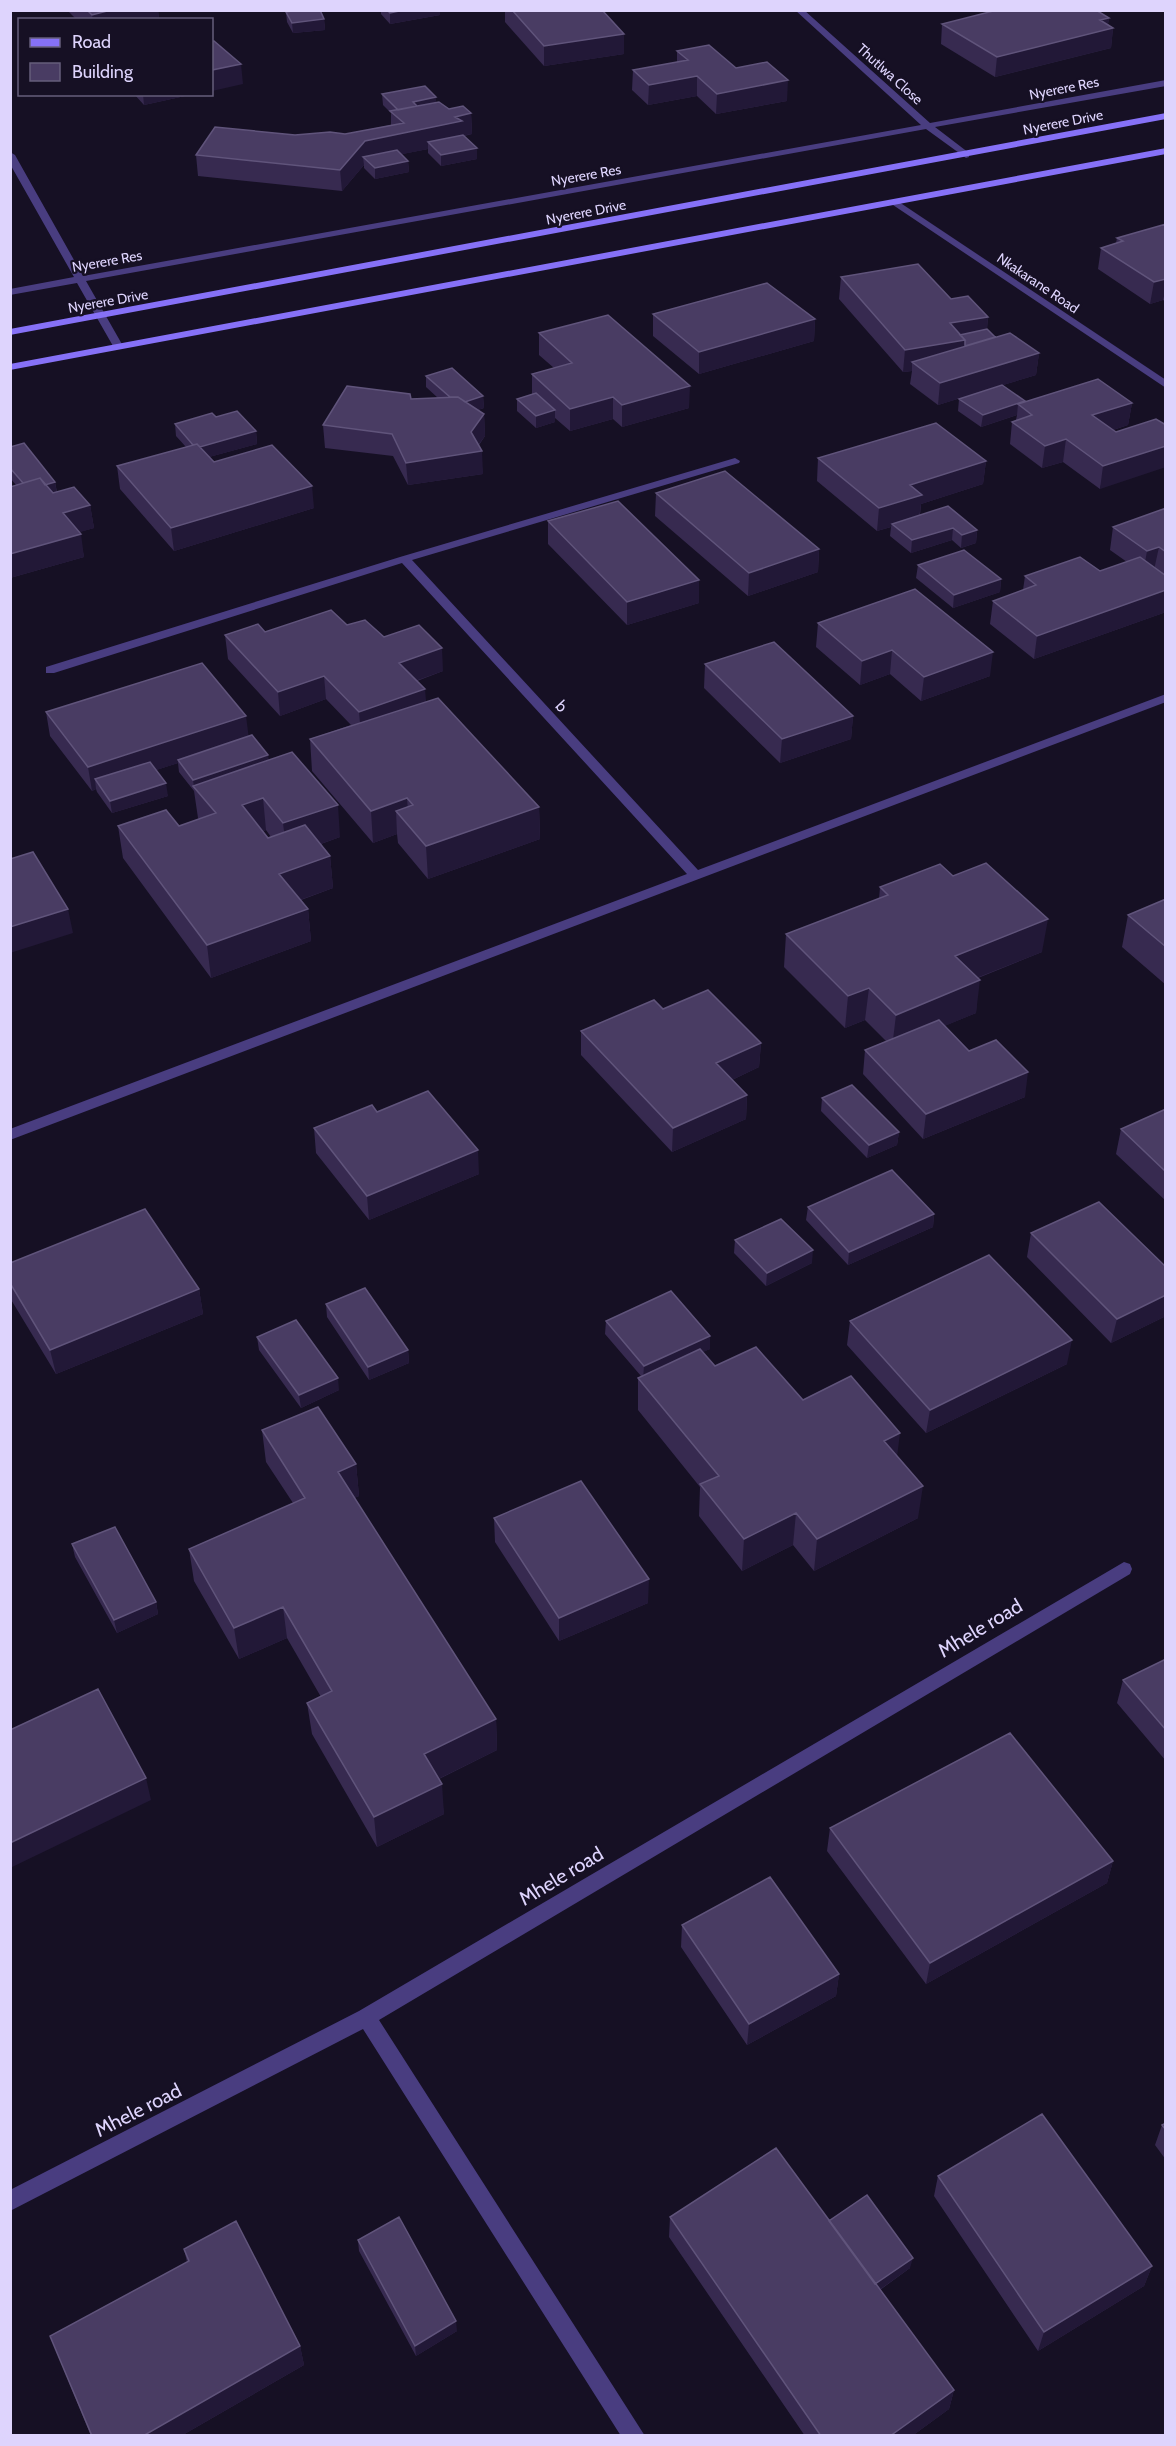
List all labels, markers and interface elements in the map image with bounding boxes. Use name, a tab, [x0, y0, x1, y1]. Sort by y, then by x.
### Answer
legend	[18, 18, 213, 96]
text: Road	[72, 31, 111, 53]
street label: Thutlwa Close	[853, 40, 927, 108]
text: Building	[72, 61, 134, 83]
street label: Nyerere Res	[1027, 72, 1101, 104]
street label: Nyerere Drive	[1021, 105, 1105, 139]
street label: Nyerere Res	[549, 160, 623, 190]
street label: Nyerere Drive	[544, 195, 628, 229]
street label: Nyerere Res	[70, 246, 144, 276]
street label: Nkakarane Road	[994, 249, 1082, 317]
street label: Nyerere Drive	[66, 285, 150, 317]
street label: b	[552, 697, 572, 716]
street label: Mhele road	[933, 1593, 1027, 1663]
street label: Mhele road	[514, 1841, 608, 1911]
street label: Mhele road	[91, 2078, 185, 2142]

